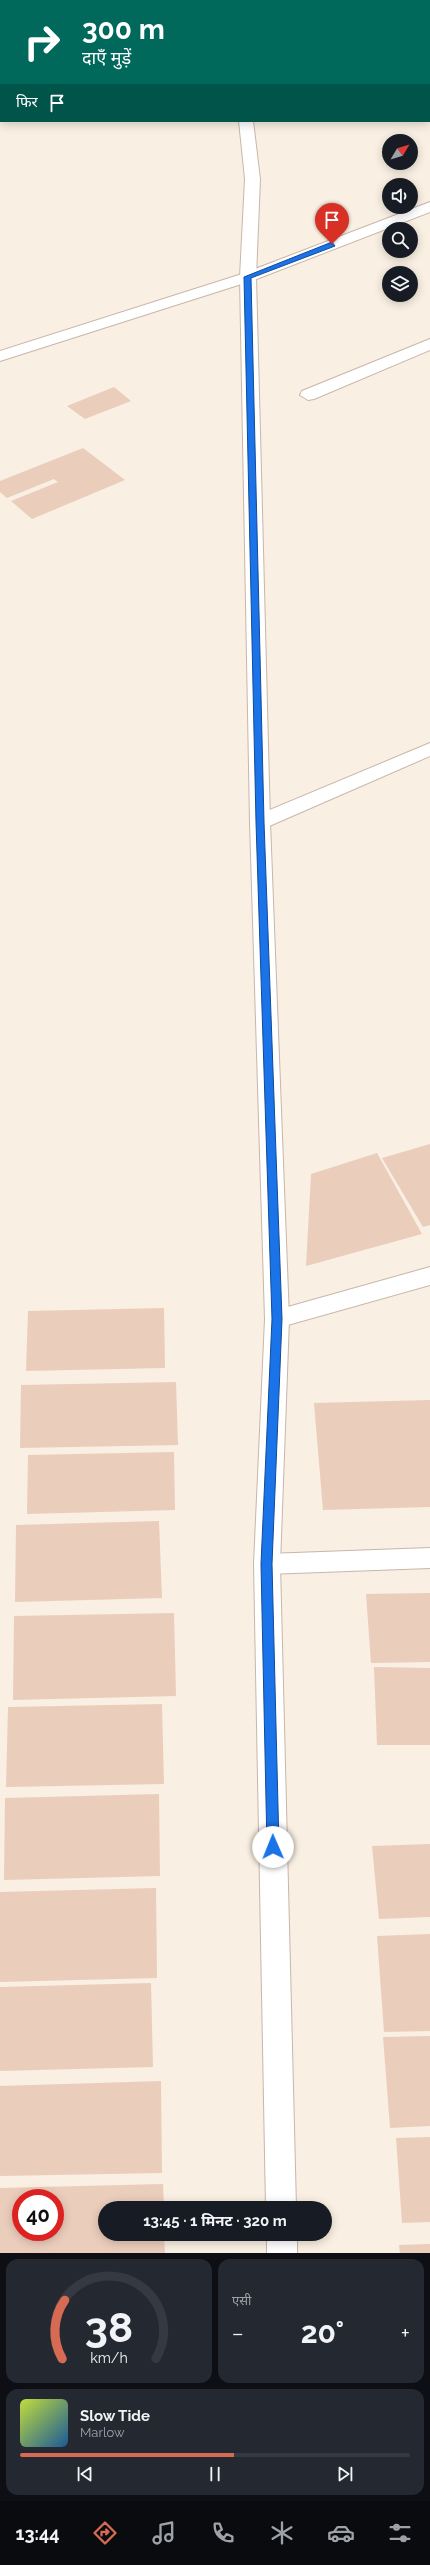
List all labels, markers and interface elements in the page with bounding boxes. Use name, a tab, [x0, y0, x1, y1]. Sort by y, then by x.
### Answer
text: 300 m	[82, 13, 165, 46]
icon: right	[16, 16, 68, 68]
text: दाएँ मुड़ें	[82, 47, 131, 68]
icon: arrive	[46, 92, 68, 114]
text: फिर	[16, 93, 38, 111]
north arrow	[382, 134, 418, 170]
map controls	[382, 134, 418, 302]
button: sound	[382, 178, 418, 214]
pin	[315, 203, 349, 244]
icon: arrive	[321, 209, 343, 231]
button: search	[382, 222, 418, 258]
button: layers	[382, 266, 418, 302]
position arrow	[252, 1826, 294, 1868]
speed limit sign: 40	[12, 2189, 64, 2241]
text: 13:45 · 1 मिनट · 320 m	[143, 2212, 287, 2230]
text: एसी	[232, 2293, 251, 2308]
text: 38	[85, 2303, 133, 2352]
text: 20°	[301, 2315, 344, 2350]
text: −	[232, 2320, 244, 2346]
text: +	[401, 2320, 410, 2346]
text: km/h	[90, 2350, 128, 2366]
text: Slow Tide	[80, 2407, 150, 2425]
text: Marlow	[80, 2425, 125, 2440]
icon: previous	[74, 2463, 96, 2485]
icon: pause	[204, 2463, 226, 2485]
icon: next	[334, 2463, 356, 2485]
icon: directions	[91, 2519, 119, 2547]
icon: music	[150, 2519, 178, 2547]
icon: phone	[209, 2519, 237, 2547]
icon: climate	[268, 2519, 296, 2547]
icon: car	[327, 2519, 355, 2547]
icon: filters	[386, 2519, 414, 2547]
text: 13:44	[16, 2523, 60, 2544]

